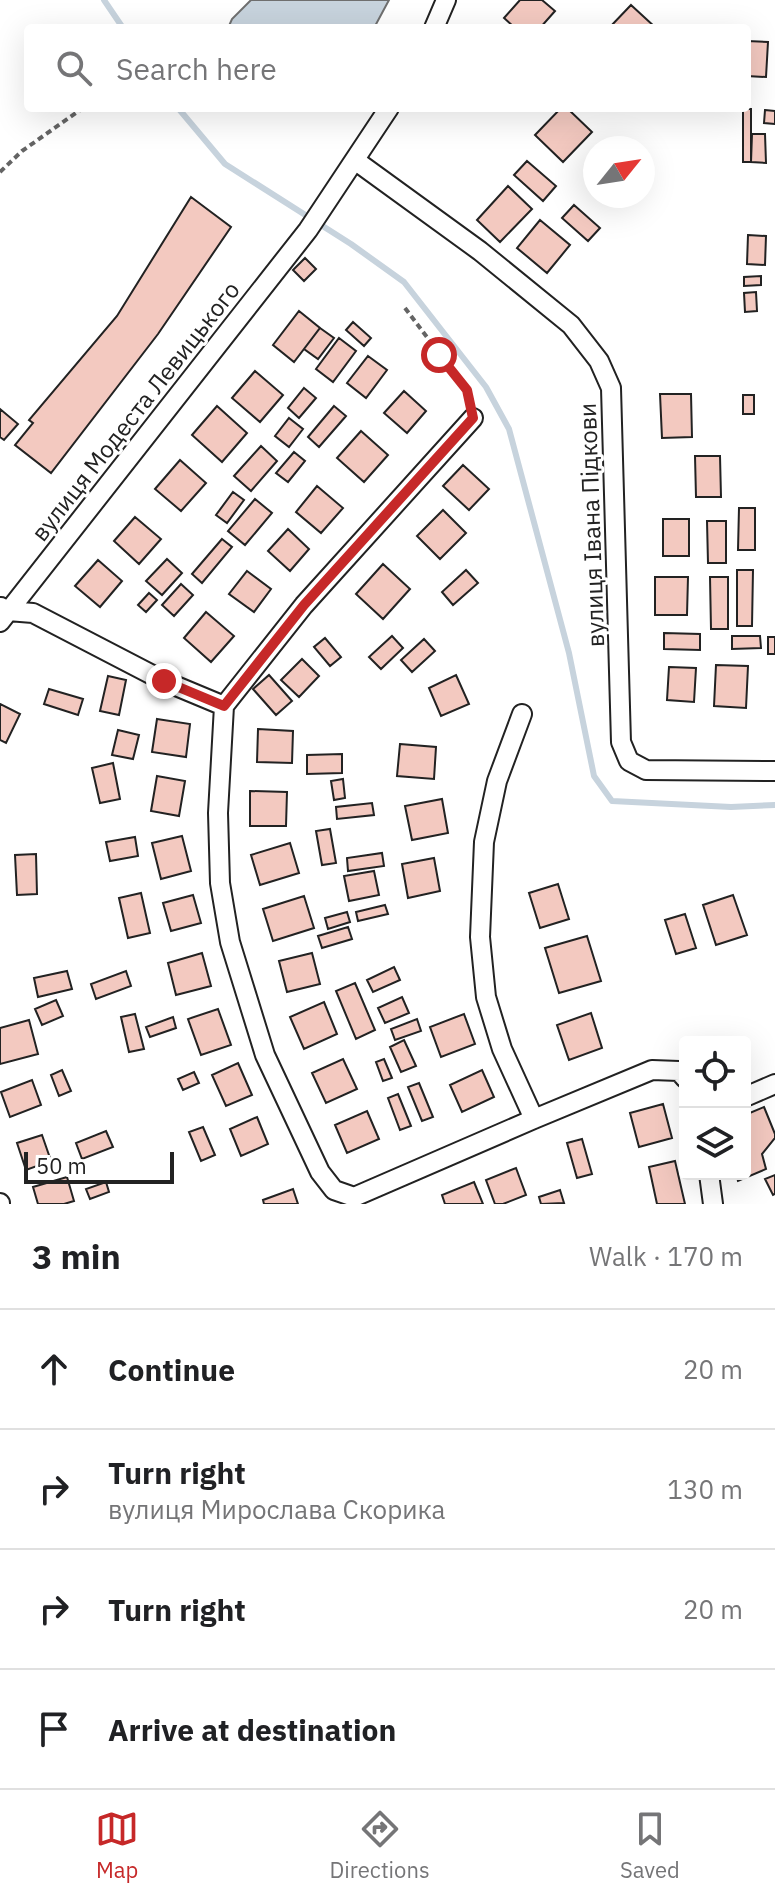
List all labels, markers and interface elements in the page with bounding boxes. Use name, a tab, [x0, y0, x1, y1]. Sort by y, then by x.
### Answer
search box	[24, 24, 751, 112]
icon: search	[52, 46, 96, 90]
text: Search here	[116, 49, 277, 88]
north arrow	[583, 136, 655, 208]
street label: вулиця Модеста Левицького	[24, 275, 246, 547]
route start	[421, 337, 457, 373]
street label: вулиця Івана Підкови	[571, 402, 611, 648]
route end	[146, 663, 182, 699]
map controls	[679, 1036, 751, 1180]
button: locate	[679, 1036, 751, 1108]
button: layers	[679, 1108, 751, 1180]
scale bar	[24, 1148, 174, 1184]
text: 50 m	[36, 1151, 87, 1180]
text: 3 min	[32, 1234, 121, 1278]
text: Walk · 170 m	[589, 1239, 743, 1273]
icon: ahead	[32, 1347, 76, 1391]
text: Continue	[108, 1350, 235, 1389]
text: 20 m	[683, 1352, 743, 1386]
text: Turn right	[108, 1453, 246, 1492]
icon: right	[32, 1467, 76, 1511]
text: 130 m	[667, 1472, 743, 1506]
text: вулиця Мирослава Скорика	[108, 1492, 445, 1526]
icon: right	[32, 1587, 76, 1631]
text: Turn right	[108, 1590, 246, 1629]
text: 20 m	[683, 1592, 743, 1626]
icon: arrive	[32, 1707, 76, 1751]
text: Arrive at destination	[108, 1710, 396, 1749]
tab: Map	[95, 1807, 139, 1884]
tab: Directions	[330, 1807, 430, 1884]
tab: Saved	[620, 1807, 680, 1884]

